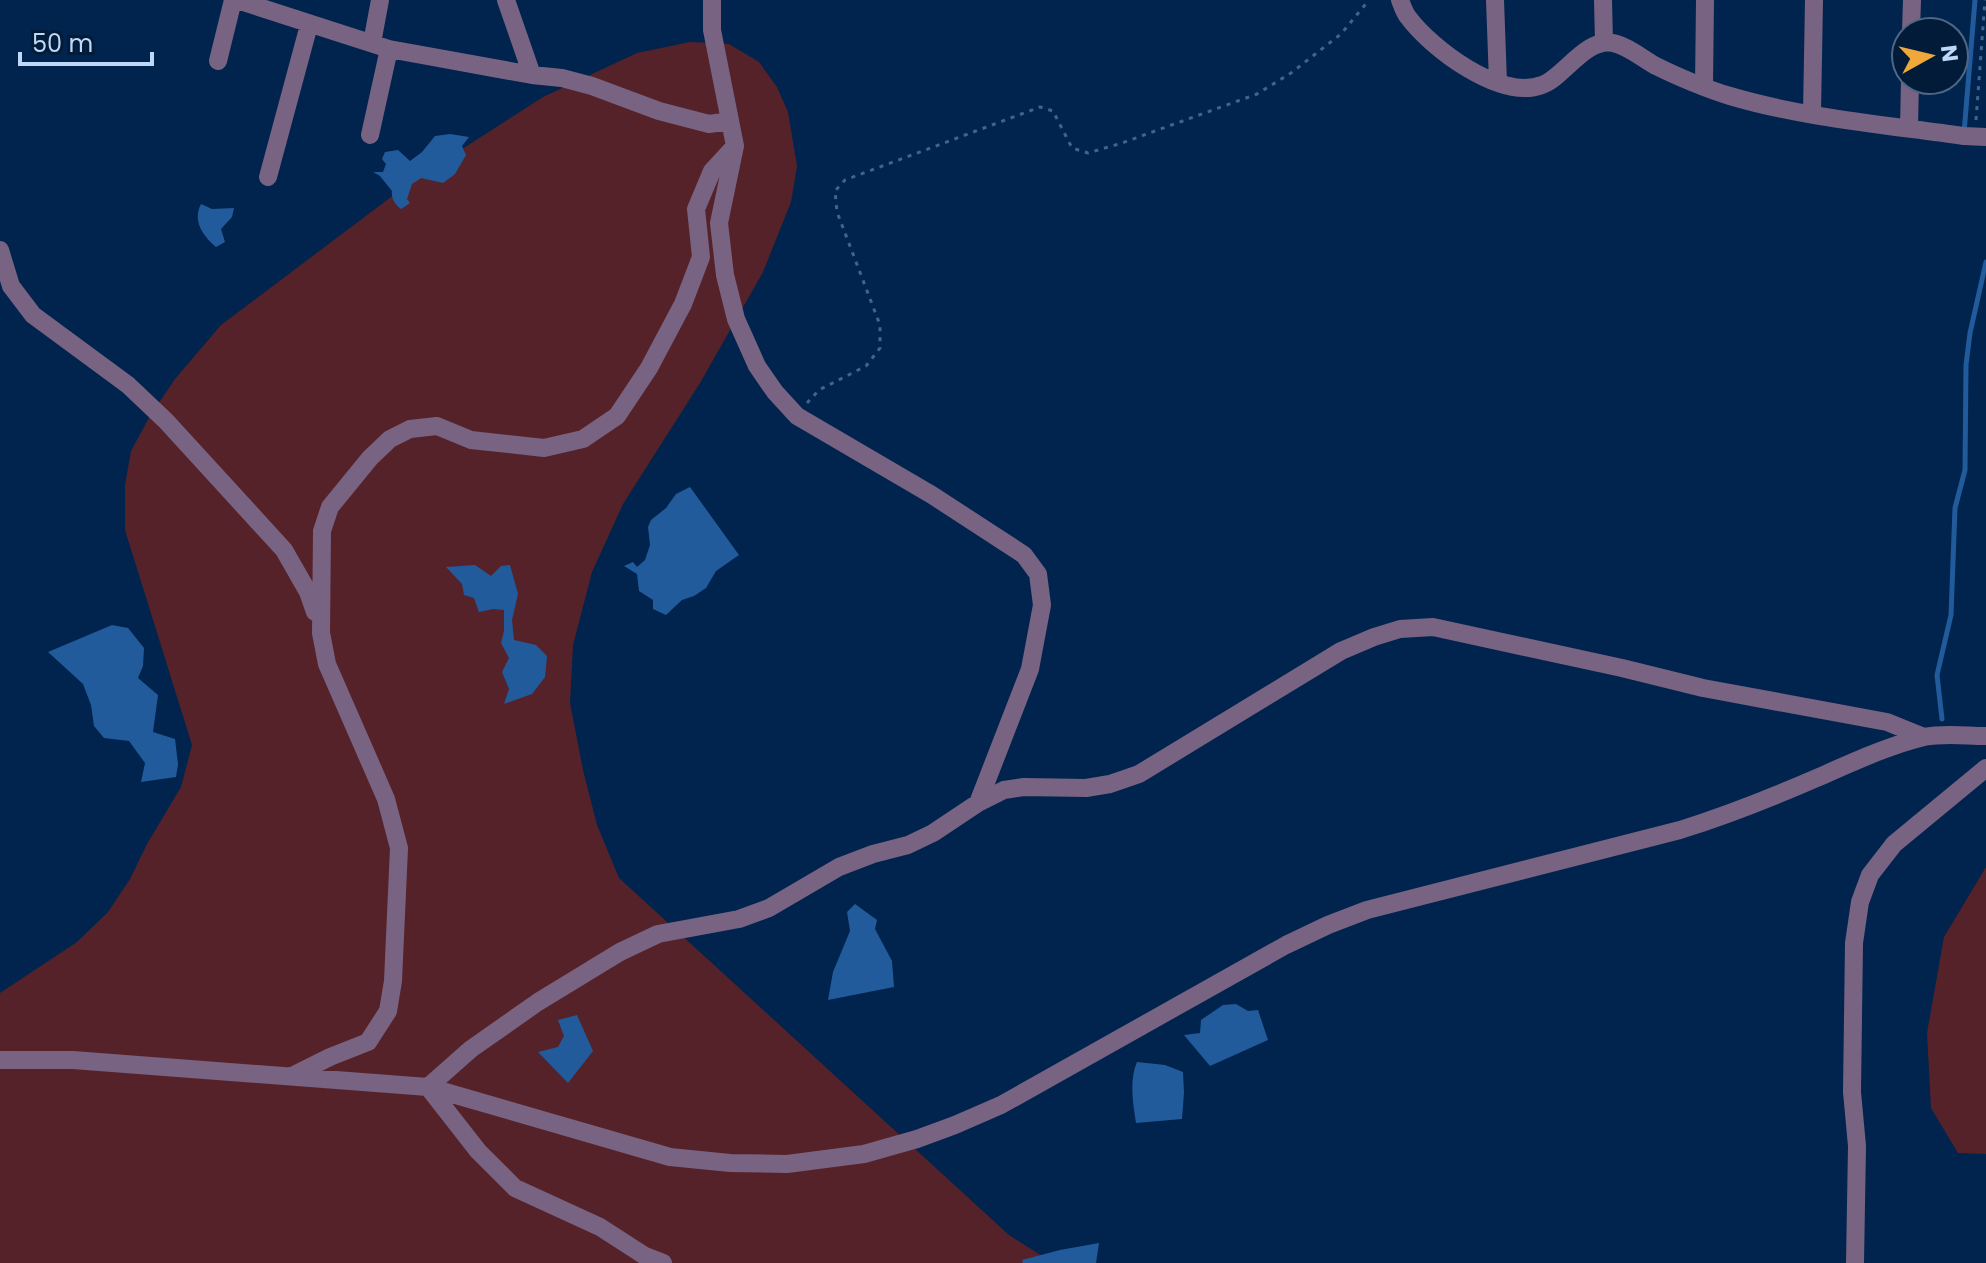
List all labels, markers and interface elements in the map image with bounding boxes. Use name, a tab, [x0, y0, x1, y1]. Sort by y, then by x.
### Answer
scale bar	[20, 16, 152, 66]
north arrow	[1890, 16, 1970, 96]
text: 50 m	[32, 27, 93, 60]
text: N	[1933, 43, 1966, 64]

